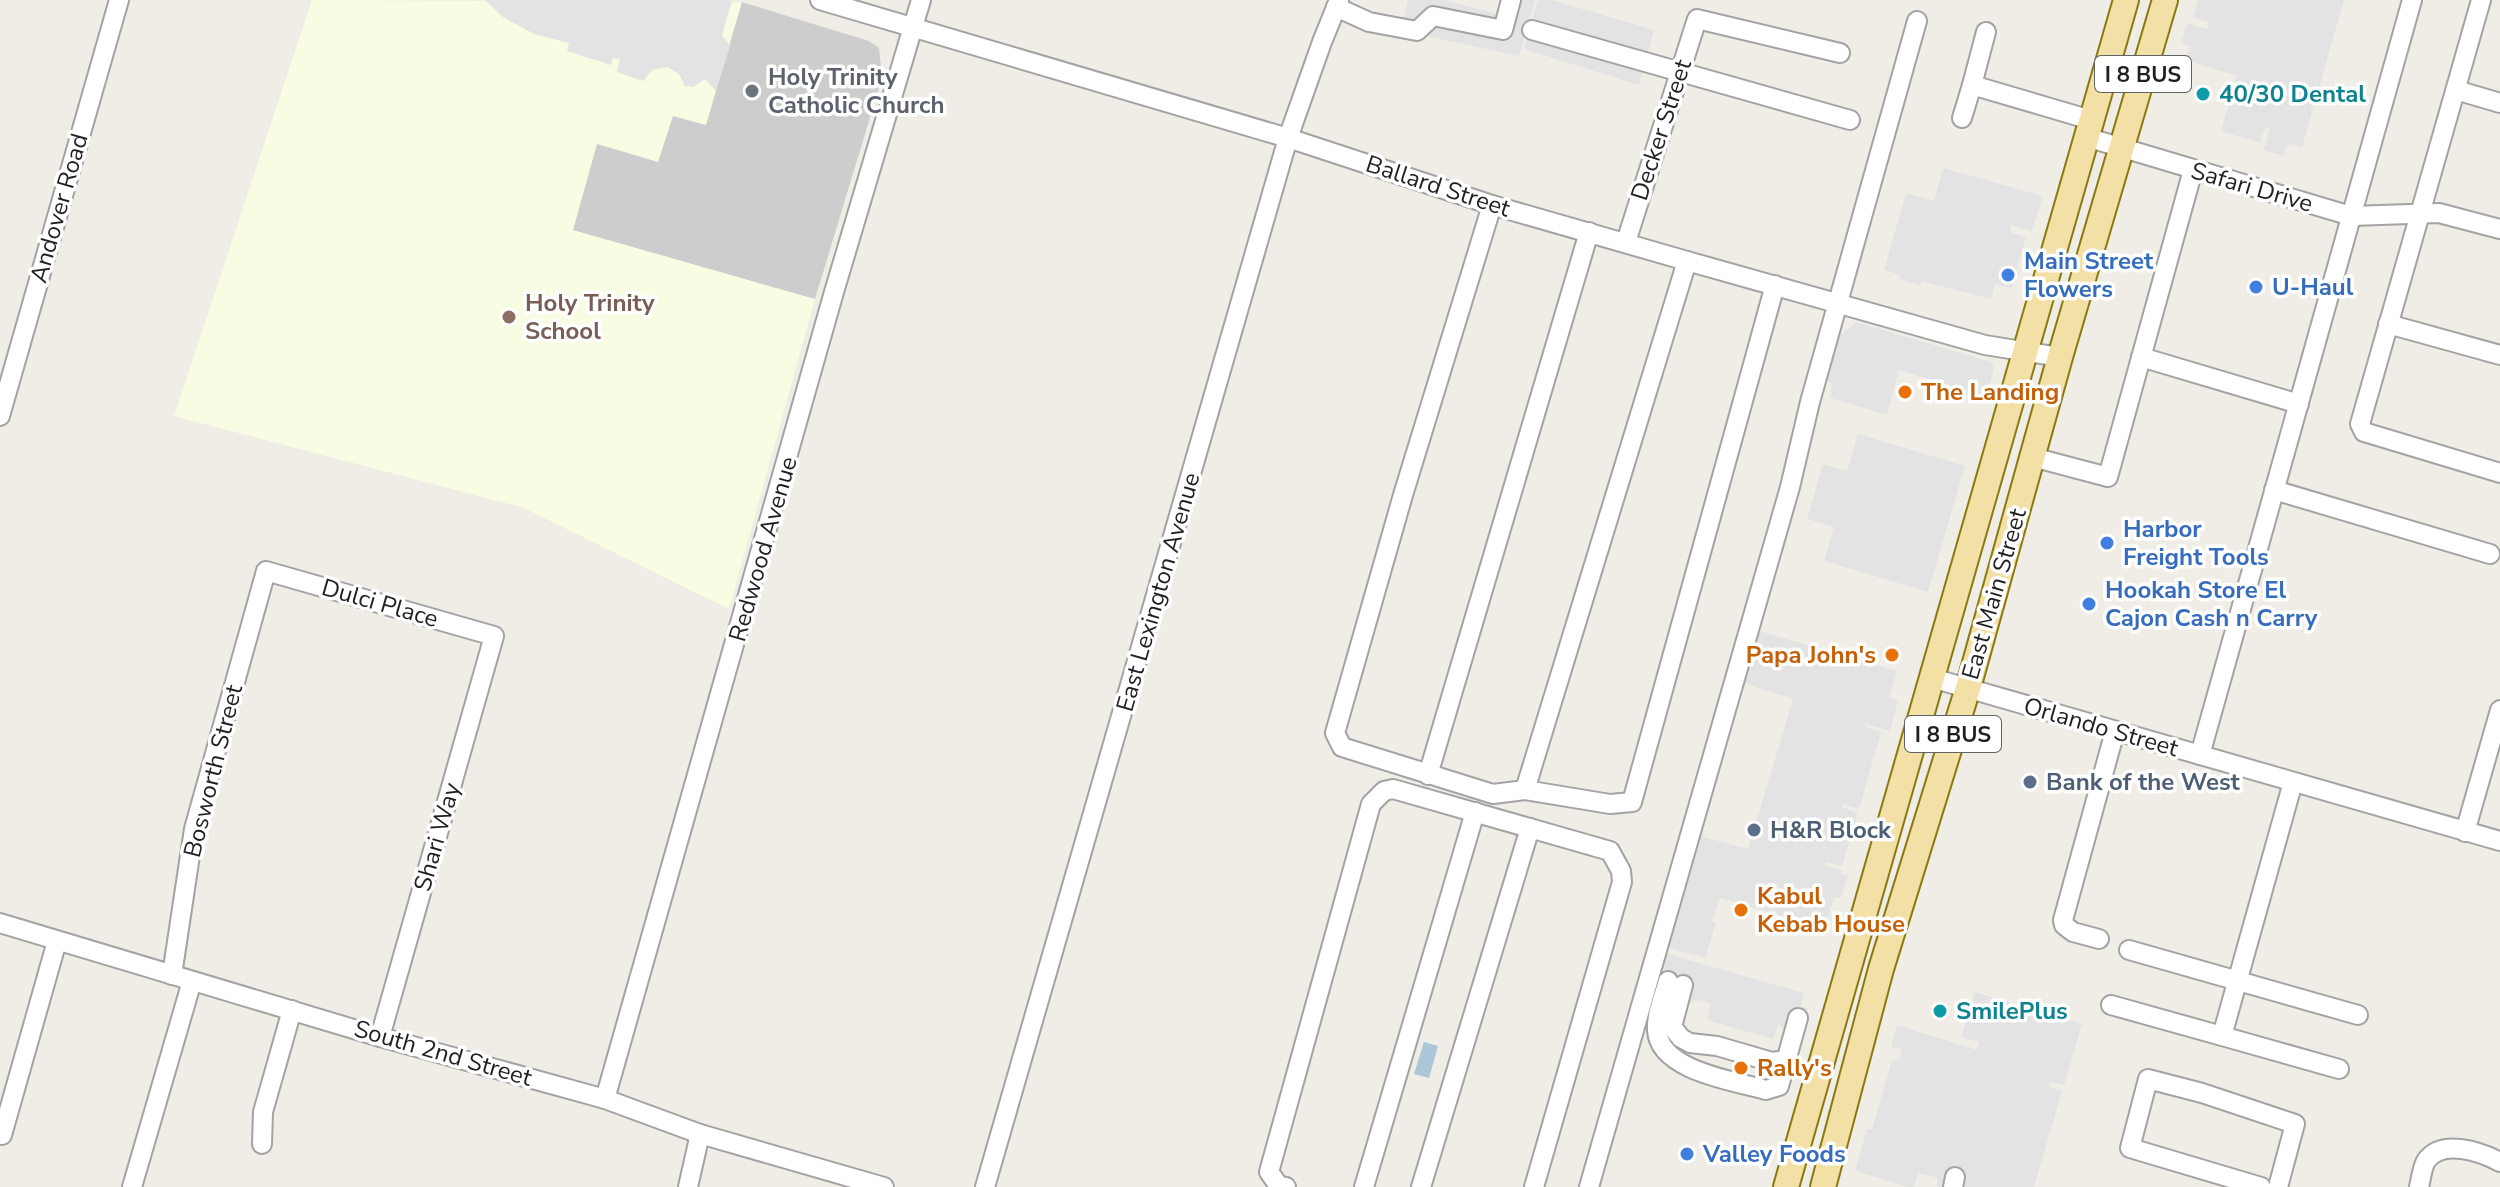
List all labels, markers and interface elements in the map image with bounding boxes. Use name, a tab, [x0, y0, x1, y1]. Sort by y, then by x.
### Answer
street label: Decker Street	[1623, 55, 1699, 205]
road number: I 8 BUS	[2095, 56, 2191, 92]
place label: Holy Trinity Catholic Church	[768, 61, 944, 121]
place label: 40/30 Dental	[2219, 78, 2366, 110]
marker: Holy Trinity Catholic Church	[743, 82, 761, 100]
marker: 40/30 Dental	[2194, 85, 2212, 103]
street label: Andover Road	[22, 130, 96, 286]
street label: Ballard Street	[1362, 148, 1515, 225]
street label: Safari Drive	[2187, 154, 2317, 220]
place label: Main Street Flowers	[2024, 245, 2154, 305]
marker: Main Street Flowers	[1999, 266, 2017, 284]
place label: U-Haul	[2272, 271, 2354, 303]
marker: U-Haul	[2247, 278, 2265, 296]
place label: Holy Trinity School	[525, 287, 655, 347]
marker: Holy Trinity School	[500, 308, 518, 326]
place label: The Landing	[1921, 376, 2059, 408]
marker: The Landing	[1896, 383, 1914, 401]
street label: Redwood Avenue	[721, 453, 805, 645]
street label: East Lexington Avenue	[1109, 469, 1207, 715]
street label: East Main Street	[1954, 504, 2034, 683]
place label: Harbor Freight Tools	[2123, 513, 2269, 573]
marker: Harbor Freight Tools	[2098, 534, 2116, 552]
street label: Dulci Place	[318, 571, 442, 635]
place label: Hookah Store El Cajon Cash n Carry	[2105, 574, 2318, 634]
marker: Hookah Store El Cajon Cash n Carry	[2080, 595, 2098, 613]
place label: Papa John's	[1746, 639, 1876, 671]
marker: Papa John's	[1883, 646, 1901, 664]
street label: Bosworth Street	[176, 681, 250, 861]
street label: Orlando Street	[2020, 690, 2183, 765]
road number: I 8 BUS	[1905, 716, 2001, 752]
place label: Bank of the West	[2046, 766, 2240, 798]
marker: Bank of the West	[2021, 773, 2039, 791]
street label: Shari Way	[406, 778, 468, 895]
place label: H&R Block	[1770, 814, 1892, 846]
marker: H&R Block	[1745, 821, 1763, 839]
place label: Kabul Kebab House	[1757, 880, 1905, 940]
marker: Kabul Kebab House	[1732, 901, 1750, 919]
place label: SmilePlus	[1956, 995, 2068, 1027]
marker: SmilePlus	[1931, 1002, 1949, 1020]
street label: South 2nd Street	[350, 1012, 536, 1094]
place label: Rally's	[1757, 1052, 1832, 1084]
marker: Rally's	[1732, 1059, 1750, 1077]
place label: Valley Foods	[1702, 1138, 1846, 1170]
marker: Valley Foods	[1678, 1145, 1696, 1163]

